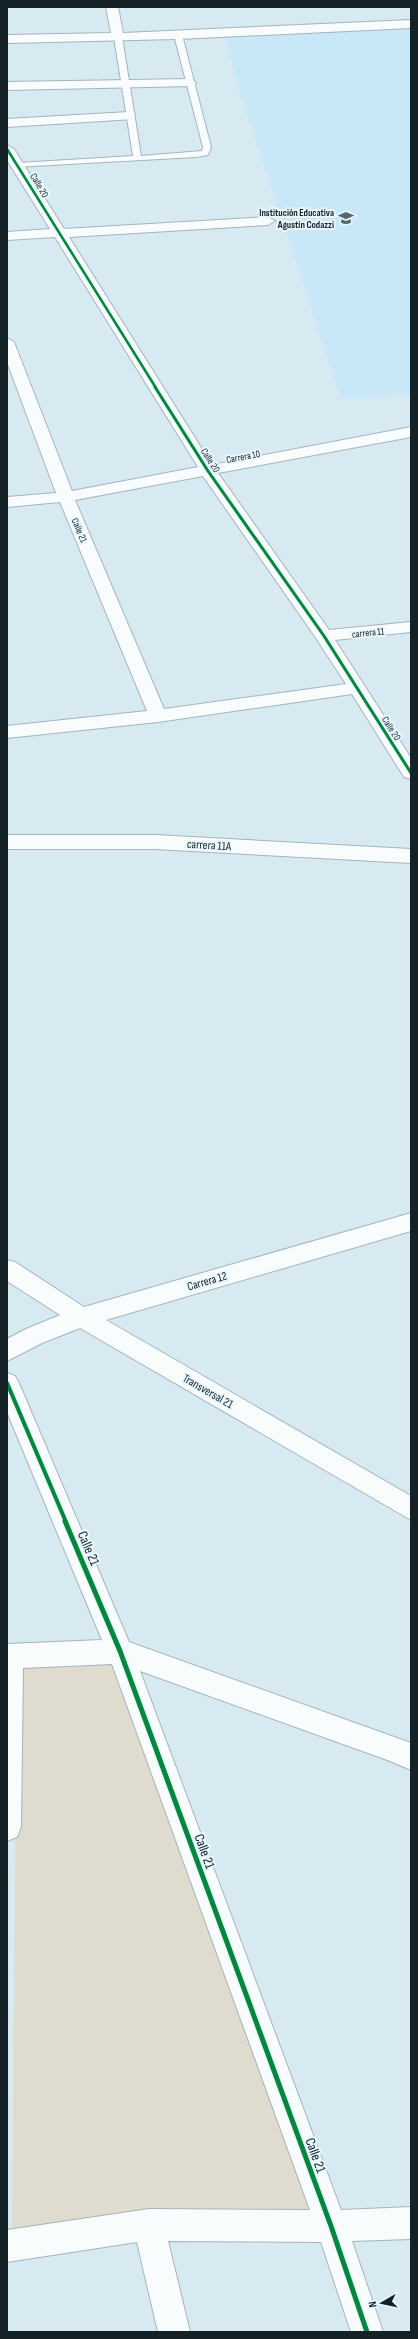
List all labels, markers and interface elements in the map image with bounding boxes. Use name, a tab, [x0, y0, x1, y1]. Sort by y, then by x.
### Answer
street label: Calle 20	[27, 171, 51, 200]
place label: Institución Educativa Agustín Codazzi	[259, 207, 334, 231]
school or university icon: Institución Educativa Agustín Codazzi	[337, 209, 355, 227]
street label: Calle 20	[198, 446, 222, 475]
street label: Carrera 10	[225, 448, 261, 466]
street label: Calle 21	[69, 516, 90, 545]
street label: carrera 11	[351, 625, 385, 641]
street label: Calle 20	[379, 714, 403, 743]
street label: carrera 11A	[186, 837, 232, 854]
street label: Carrera 12	[185, 1269, 229, 1294]
street label: Transversal 21	[180, 1371, 236, 1412]
street label: Calle 21	[74, 1528, 103, 1568]
street label: Calle 21	[190, 1831, 219, 1871]
street label: Calle 21	[301, 2135, 330, 2175]
north arrow	[362, 2283, 402, 2323]
text: N	[366, 2300, 379, 2308]

